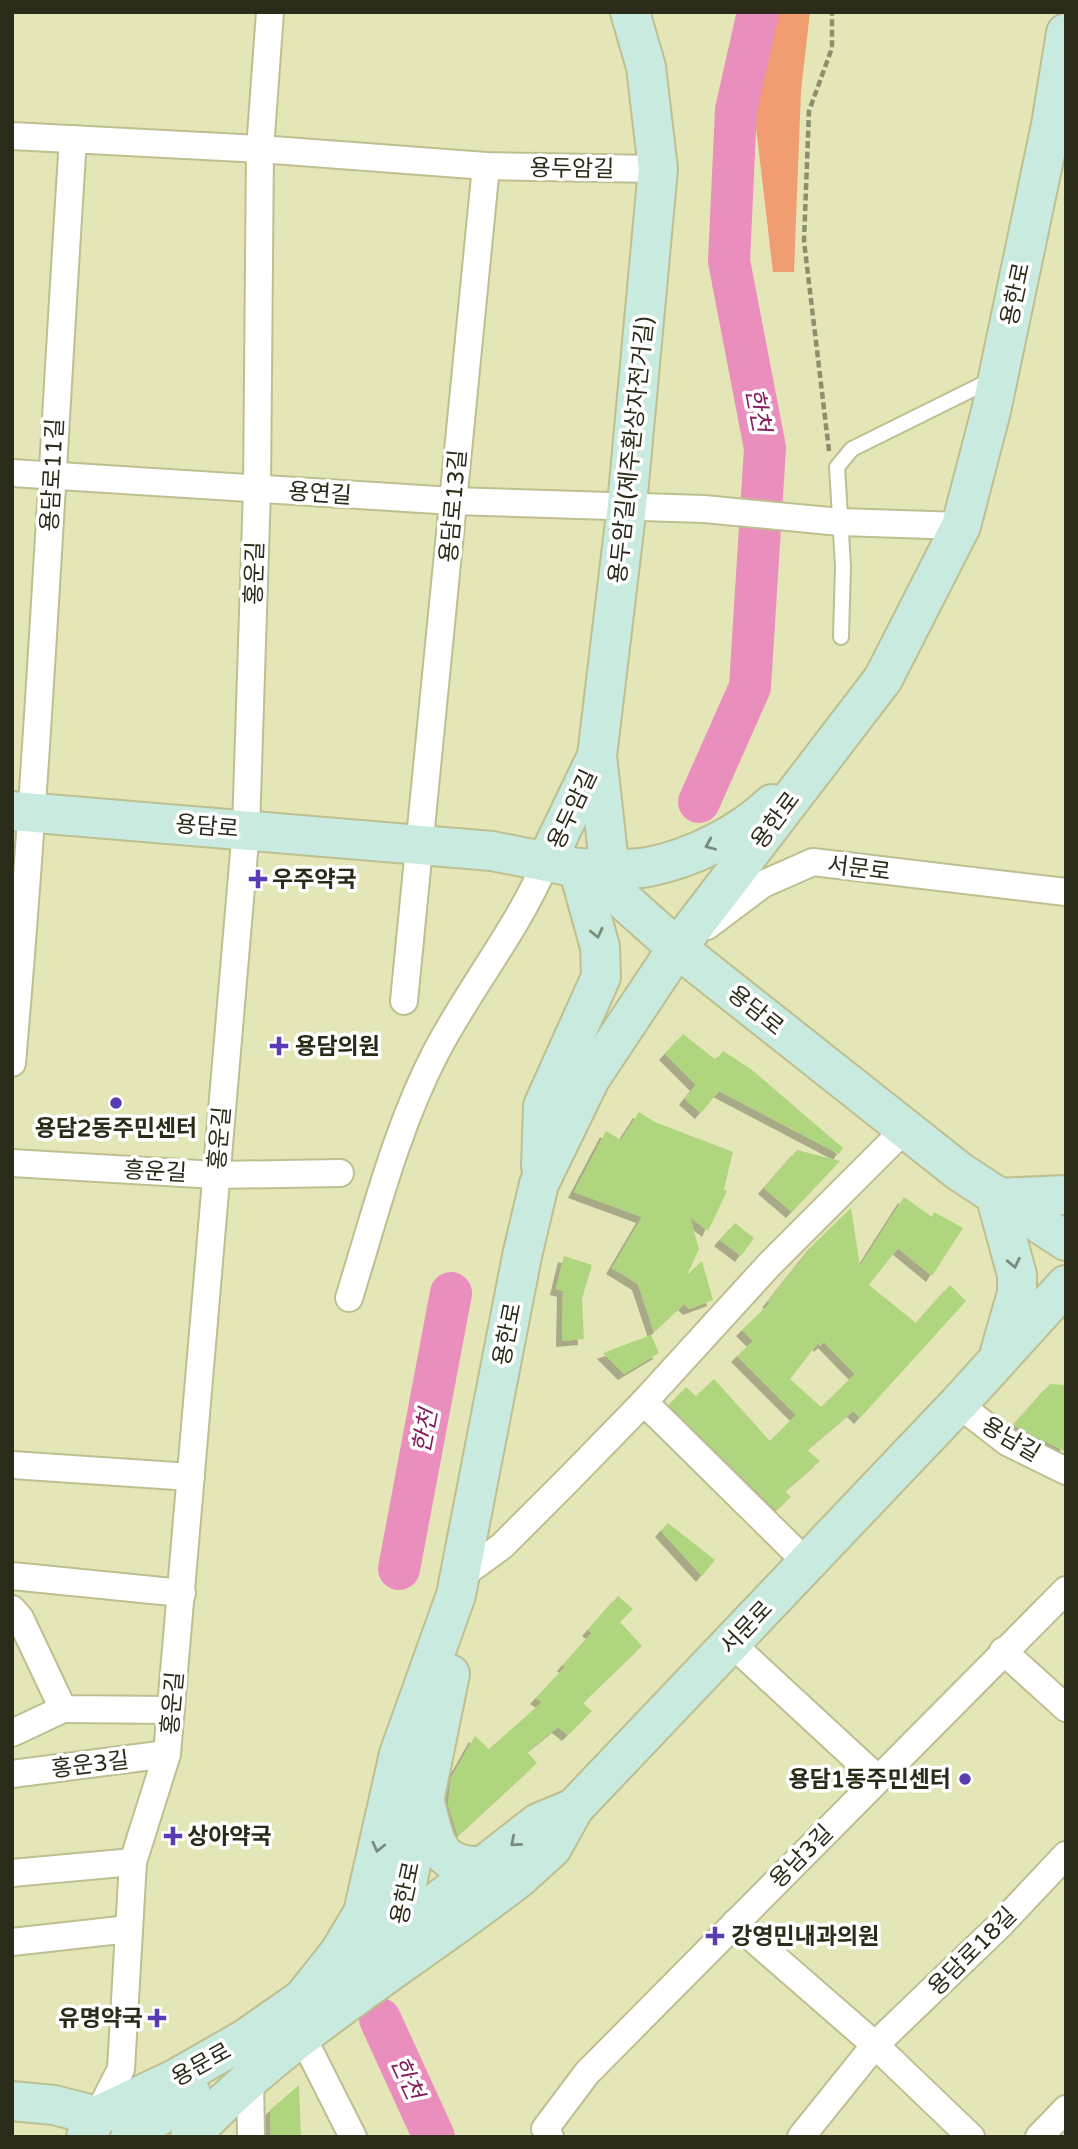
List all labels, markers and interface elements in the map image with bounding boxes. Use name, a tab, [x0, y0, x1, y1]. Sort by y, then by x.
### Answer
street label: 용두암길	[529, 154, 615, 184]
street label: 용한로	[996, 260, 1036, 328]
street label: 용두암길(제주환상자전거길)	[604, 315, 660, 585]
water label: 한천	[739, 386, 777, 437]
street label: 용담로11길	[36, 418, 70, 532]
street label: 용담로13길	[435, 448, 473, 564]
street label: 용연길	[287, 478, 353, 510]
street label: 홍운길	[240, 541, 270, 605]
street label: 용두암길	[542, 765, 603, 854]
street label: 용한로	[746, 787, 806, 854]
street label: 용담로	[174, 810, 240, 844]
one-way arrow	[705, 837, 717, 851]
street label: 서문로	[826, 851, 892, 887]
place label: 우주약국	[272, 866, 357, 894]
marker: 우주약국	[250, 871, 266, 887]
one-way arrow	[589, 927, 603, 939]
street label: 용담로	[722, 980, 789, 1042]
place label: 용담의원	[295, 1033, 380, 1061]
marker: 용담의원	[269, 1036, 289, 1056]
marker: 용담2동주민센터	[108, 1095, 124, 1111]
street label: 홍운길	[203, 1105, 237, 1171]
place label: 용담2동주민센터	[35, 1115, 197, 1143]
street label: 흥운길	[123, 1156, 187, 1188]
one-way arrow	[1006, 1257, 1020, 1269]
street label: 용한로	[488, 1300, 528, 1368]
water label: 한천	[407, 1404, 444, 1456]
street label: 용남길	[976, 1412, 1045, 1468]
street label: 서문로	[715, 1595, 779, 1660]
street label: 홍운길	[156, 1670, 190, 1736]
street label: 홍운3길	[50, 1746, 131, 1784]
place label: 용담1동주민센터	[788, 1766, 951, 1794]
marker: 용담1동주민센터	[957, 1771, 973, 1787]
street label: 용남3길	[764, 1819, 839, 1894]
place label: 상아약국	[187, 1823, 272, 1851]
marker: 상아약국	[165, 1828, 181, 1844]
one-way arrow	[511, 1833, 523, 1846]
one-way arrow	[372, 1841, 386, 1853]
street label: 용한로	[386, 1859, 426, 1927]
street label: 용담로18길	[923, 1902, 1023, 2002]
place label: 강영민내과의원	[731, 1923, 879, 1951]
marker: 강영민내과의원	[705, 1926, 725, 1946]
place label: 유명약국	[58, 2005, 143, 2033]
marker: 유명약국	[149, 2010, 165, 2026]
street label: 용문로	[167, 2037, 236, 2093]
water label: 한천	[384, 2052, 430, 2107]

